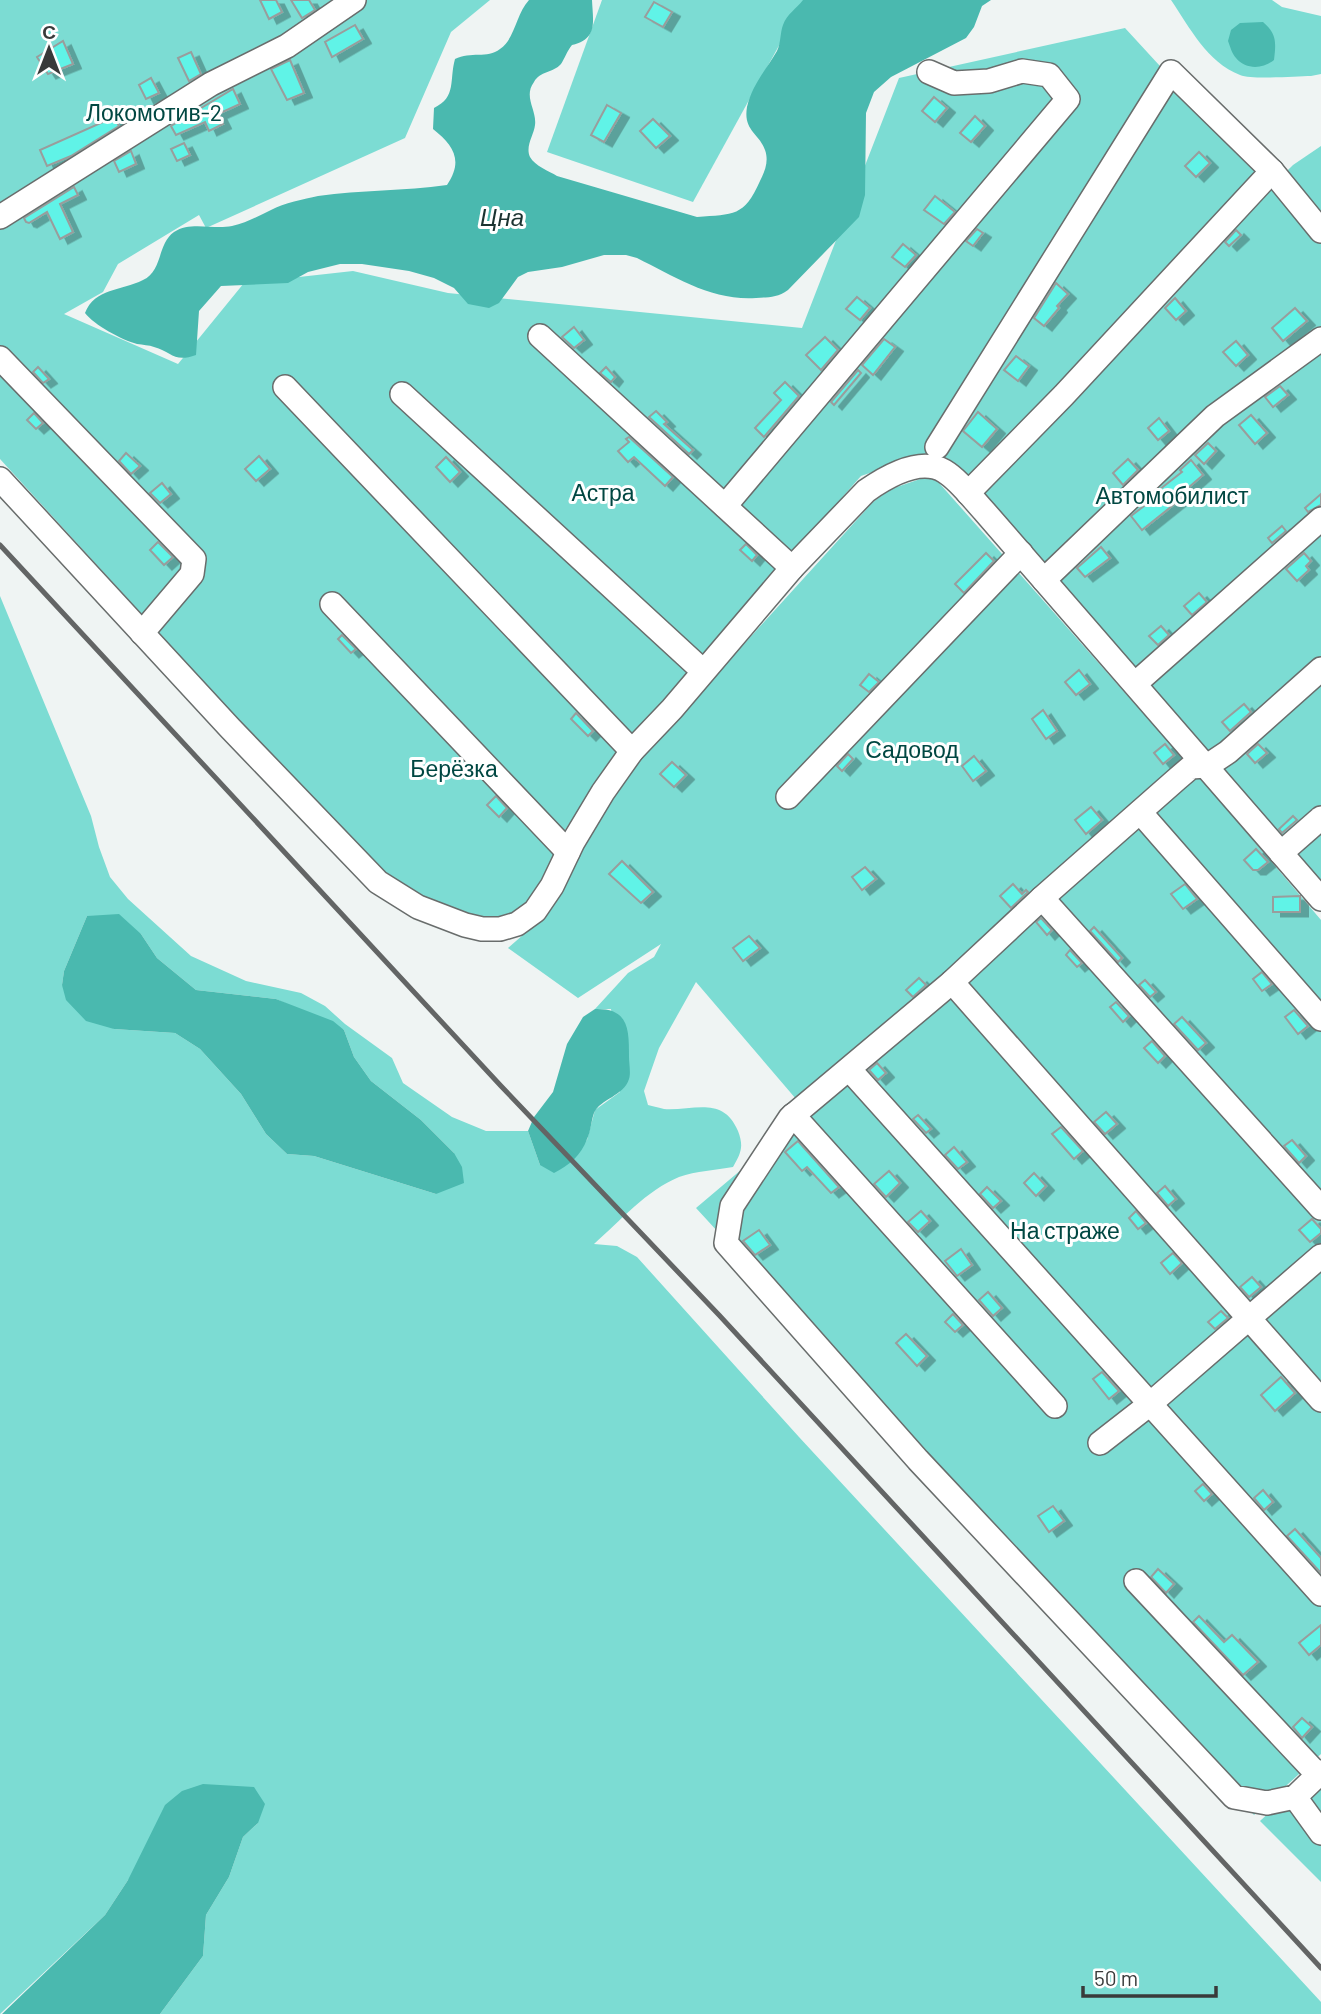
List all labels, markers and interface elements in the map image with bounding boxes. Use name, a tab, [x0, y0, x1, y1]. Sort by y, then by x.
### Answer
north arrow	[14, 14, 84, 84]
text: С	[42, 20, 56, 43]
park label: Локомотив-2	[86, 98, 222, 126]
water label: Цна	[480, 202, 524, 231]
park label: Астра	[572, 478, 635, 506]
park label: Автомобилист	[1095, 481, 1249, 509]
park label: Садовод	[865, 735, 959, 763]
park label: Берёзка	[410, 754, 498, 782]
park label: На страже	[1010, 1216, 1120, 1244]
scale bar	[1083, 1954, 1216, 1998]
text: 50 m	[1094, 1965, 1138, 1990]

